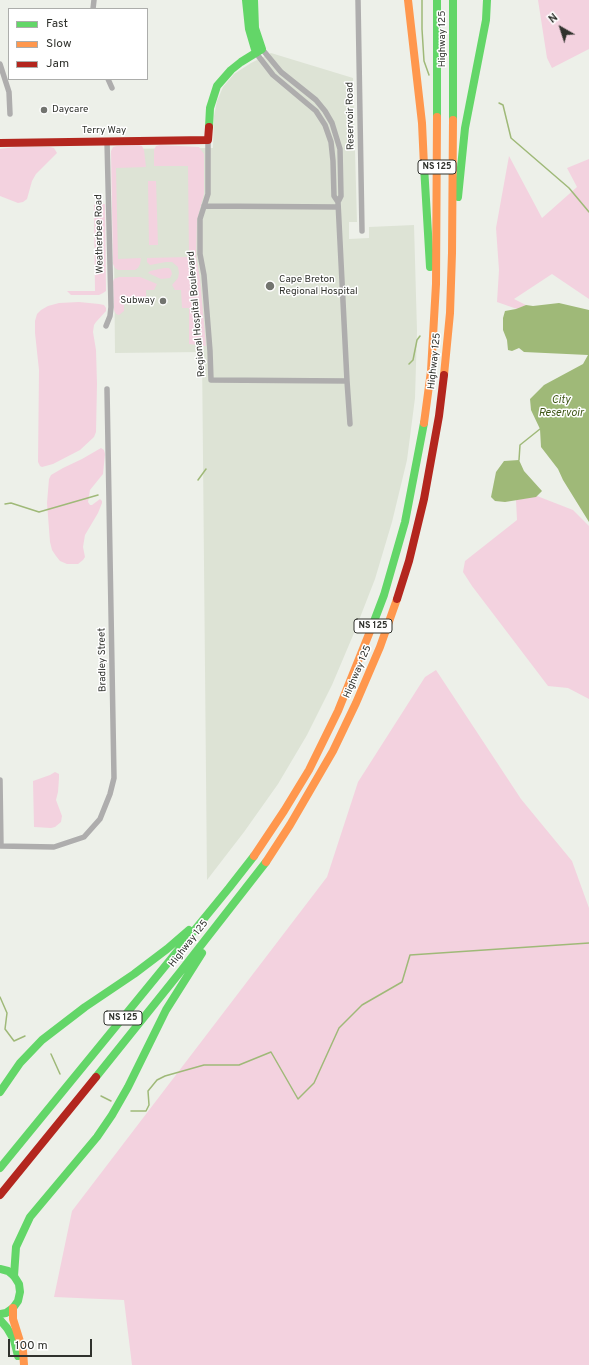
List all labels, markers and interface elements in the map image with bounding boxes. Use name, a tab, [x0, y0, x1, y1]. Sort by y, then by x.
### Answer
legend	[8, 8, 148, 80]
north arrow	[541, 8, 581, 48]
street label: Highway 125	[437, 11, 449, 67]
text: N	[546, 11, 561, 27]
text: Fast	[46, 16, 68, 32]
text: Slow	[46, 36, 72, 52]
text: Jam	[46, 56, 69, 72]
street label: Reservoir Road	[344, 82, 358, 150]
place label: Daycare	[52, 104, 88, 116]
marker: Daycare	[39, 105, 49, 115]
street label: Terry Way	[82, 125, 126, 137]
road number: NS 125	[418, 160, 456, 174]
street label: Weatherbee Road	[93, 194, 107, 274]
street label: Regional Hospital Boulevard	[186, 251, 208, 377]
place label: Cape Breton Regional Hospital	[279, 274, 358, 298]
marker: Cape Breton Regional Hospital	[264, 280, 276, 292]
place label: Subway	[120, 295, 155, 307]
marker: Subway	[158, 296, 168, 306]
street label: Highway 125	[426, 332, 444, 390]
water label: City Reservoir	[538, 394, 584, 420]
road number: NS 125	[354, 619, 392, 633]
street label: Bradley Street	[96, 628, 110, 692]
street label: Highway 125	[341, 644, 375, 700]
street label: Highway 125	[167, 918, 211, 970]
road number: NS 125	[104, 1011, 142, 1025]
scale bar	[10, 1331, 94, 1357]
text: 100 m	[15, 1338, 48, 1354]

